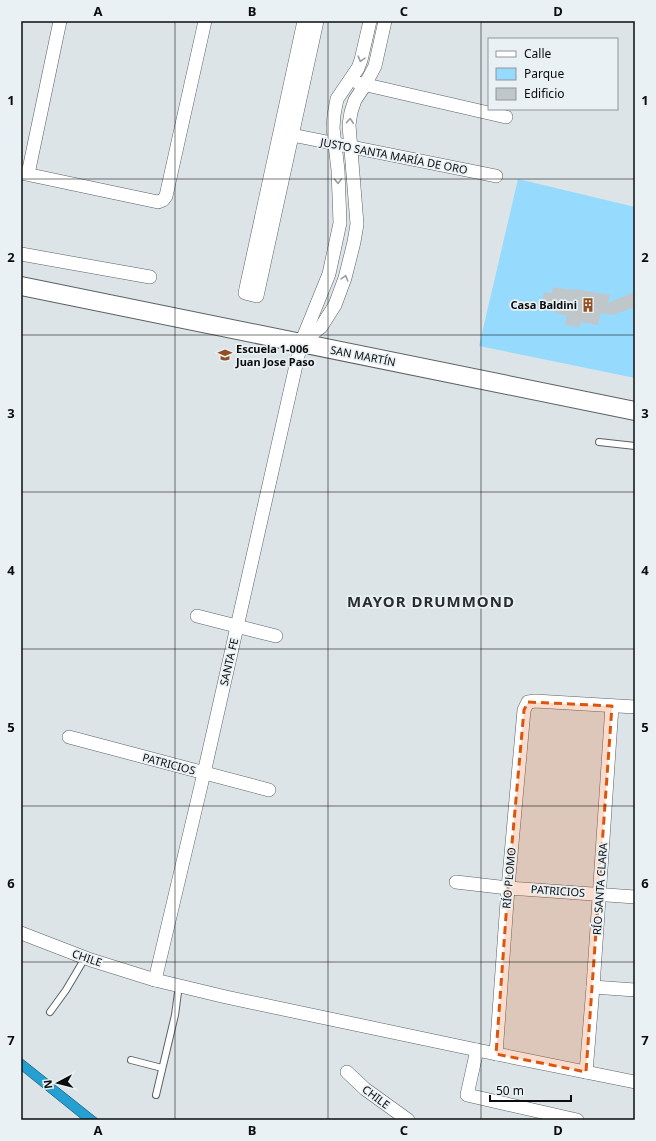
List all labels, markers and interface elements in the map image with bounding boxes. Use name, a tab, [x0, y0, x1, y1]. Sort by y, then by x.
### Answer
text: A	[94, 2, 103, 20]
text: B	[248, 2, 256, 20]
text: C	[400, 2, 408, 20]
text: D	[553, 2, 563, 20]
legend	[488, 38, 618, 110]
text: Calle	[524, 45, 552, 62]
one-way arrow	[357, 55, 366, 62]
text: Parque	[524, 65, 565, 82]
text: Edificio	[524, 85, 565, 102]
text: 1	[7, 91, 15, 109]
text: 1	[641, 91, 649, 109]
one-way arrow	[345, 118, 354, 124]
street label: JUSTO SANTA MARÍA DE ORO	[318, 134, 469, 177]
one-way arrow	[334, 178, 343, 184]
text: 2	[7, 248, 15, 266]
text: 2	[641, 248, 649, 266]
one-way arrow	[340, 274, 349, 281]
place label: Casa Baldini	[511, 297, 577, 312]
building icon: Casa Baldini	[580, 297, 596, 313]
place label: Escuela 1-006 Juan Jose Paso	[235, 341, 315, 369]
street label: SAN MARTÍN	[329, 342, 397, 369]
school or university icon: Escuela 1-006 Juan Jose Paso	[217, 347, 233, 363]
text: 3	[7, 404, 15, 422]
text: 3	[641, 404, 649, 422]
text: 4	[7, 561, 15, 579]
text: 4	[641, 561, 649, 579]
district label: MAYOR DRUMMOND	[347, 591, 515, 611]
street label: SANTA FE	[216, 637, 241, 687]
text: 5	[7, 718, 15, 736]
text: 5	[641, 718, 649, 736]
street label: PATRICIOS	[141, 749, 197, 778]
street label: RÍO SANTA CLARA	[589, 841, 610, 936]
street label: RÍO PLOMO	[498, 847, 519, 909]
text: 6	[7, 874, 15, 892]
text: 6	[641, 874, 649, 892]
street label: PATRICIOS	[530, 881, 586, 900]
street label: CHILE	[70, 945, 104, 970]
text: 7	[7, 1031, 15, 1049]
text: 7	[641, 1031, 649, 1049]
north arrow	[38, 1063, 78, 1103]
scale bar	[490, 1077, 571, 1103]
text: N	[40, 1079, 56, 1090]
street label: CHILE	[360, 1081, 393, 1112]
text: 50 m	[496, 1082, 524, 1099]
text: A	[94, 1121, 103, 1139]
text: B	[248, 1121, 256, 1139]
text: C	[400, 1121, 408, 1139]
text: D	[553, 1121, 563, 1139]

